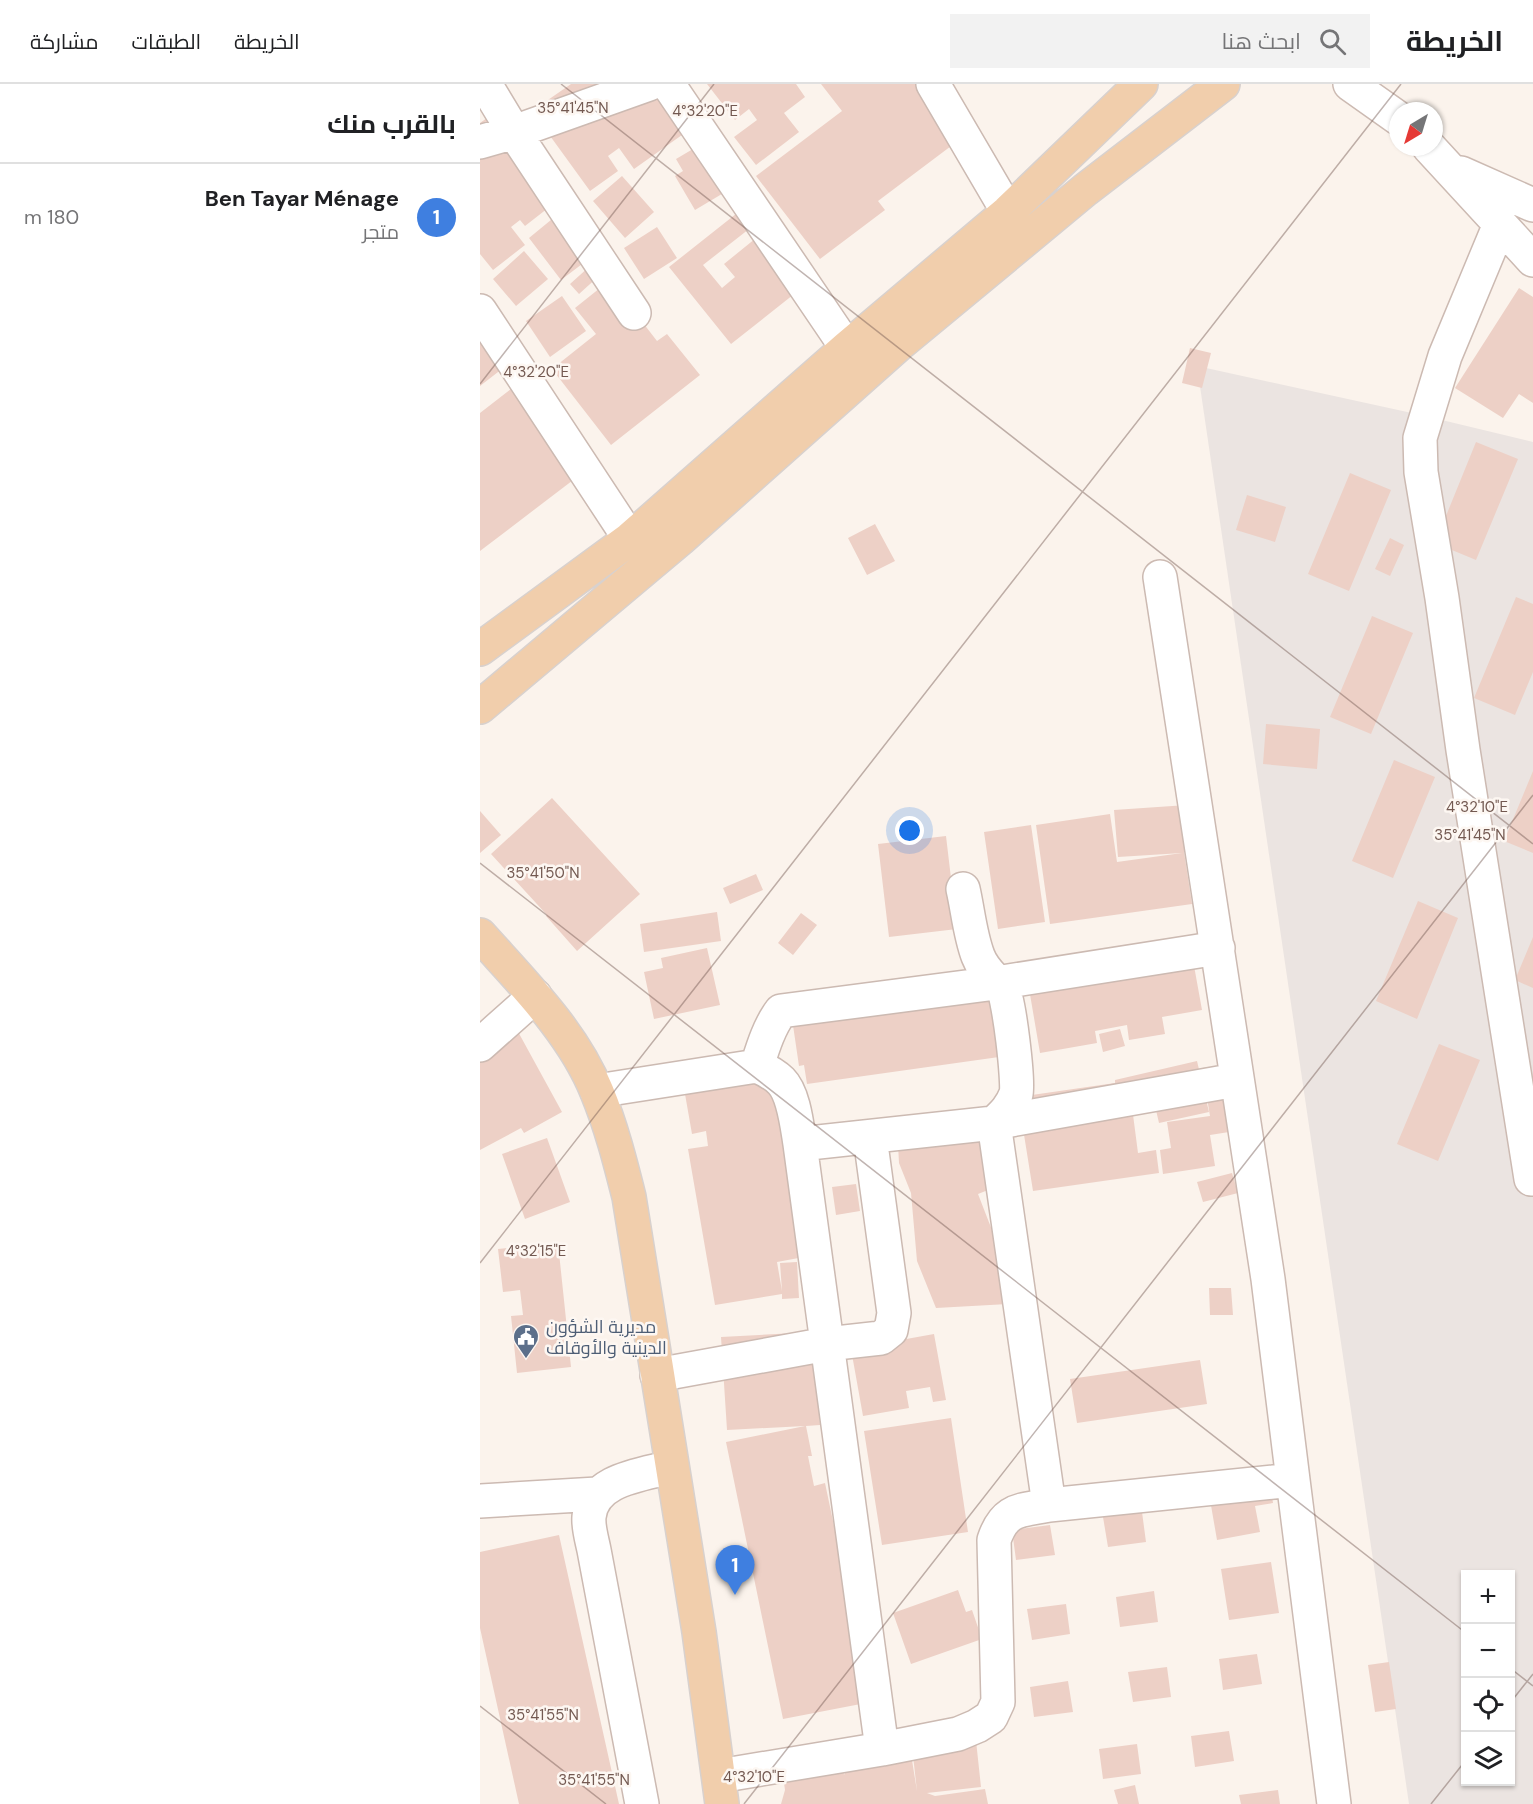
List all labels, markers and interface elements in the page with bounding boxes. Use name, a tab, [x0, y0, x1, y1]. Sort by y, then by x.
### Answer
search box	[950, 14, 1370, 68]
text: الخريطة	[1406, 23, 1503, 60]
icon: search	[1316, 25, 1349, 58]
text: ابحث هنا	[1222, 27, 1301, 56]
text: مشاركة	[30, 28, 99, 56]
text: الطبقات	[132, 28, 201, 56]
text: الخريطة	[234, 28, 300, 56]
text: 35°41'45"N	[537, 98, 609, 118]
text: 4°32'20"E	[672, 101, 738, 121]
north arrow	[1389, 102, 1443, 156]
text: بالقرب منك	[327, 107, 456, 141]
text: Ben Tayar Ménage	[205, 184, 399, 213]
text: 180 m	[24, 204, 79, 230]
text: 1	[433, 204, 440, 230]
text: متجر	[362, 219, 399, 245]
text: 4°32'20"E	[503, 362, 569, 382]
text: 4°32'10"E	[1446, 797, 1508, 817]
your location	[895, 816, 924, 845]
text: 35°41'45"N	[1434, 825, 1506, 845]
text: 35°41'50"N	[506, 863, 580, 883]
text: 4°32'15"E	[506, 1241, 566, 1261]
place label: مديرية الشؤون الدينية والأوقاف	[546, 1315, 667, 1360]
public building icon: مديرية الشؤون الدينية والأوقاف	[511, 1322, 541, 1360]
pin: 1	[716, 1546, 754, 1595]
map controls	[1461, 1570, 1515, 1786]
button: +	[1461, 1570, 1515, 1624]
button: −	[1461, 1624, 1515, 1678]
button: locate	[1461, 1678, 1515, 1732]
text: 35°41'55"N	[507, 1705, 579, 1725]
button: layers	[1461, 1732, 1515, 1786]
text: 4°32'10"E	[723, 1767, 785, 1787]
text: 35°41'55"N	[558, 1770, 630, 1790]

